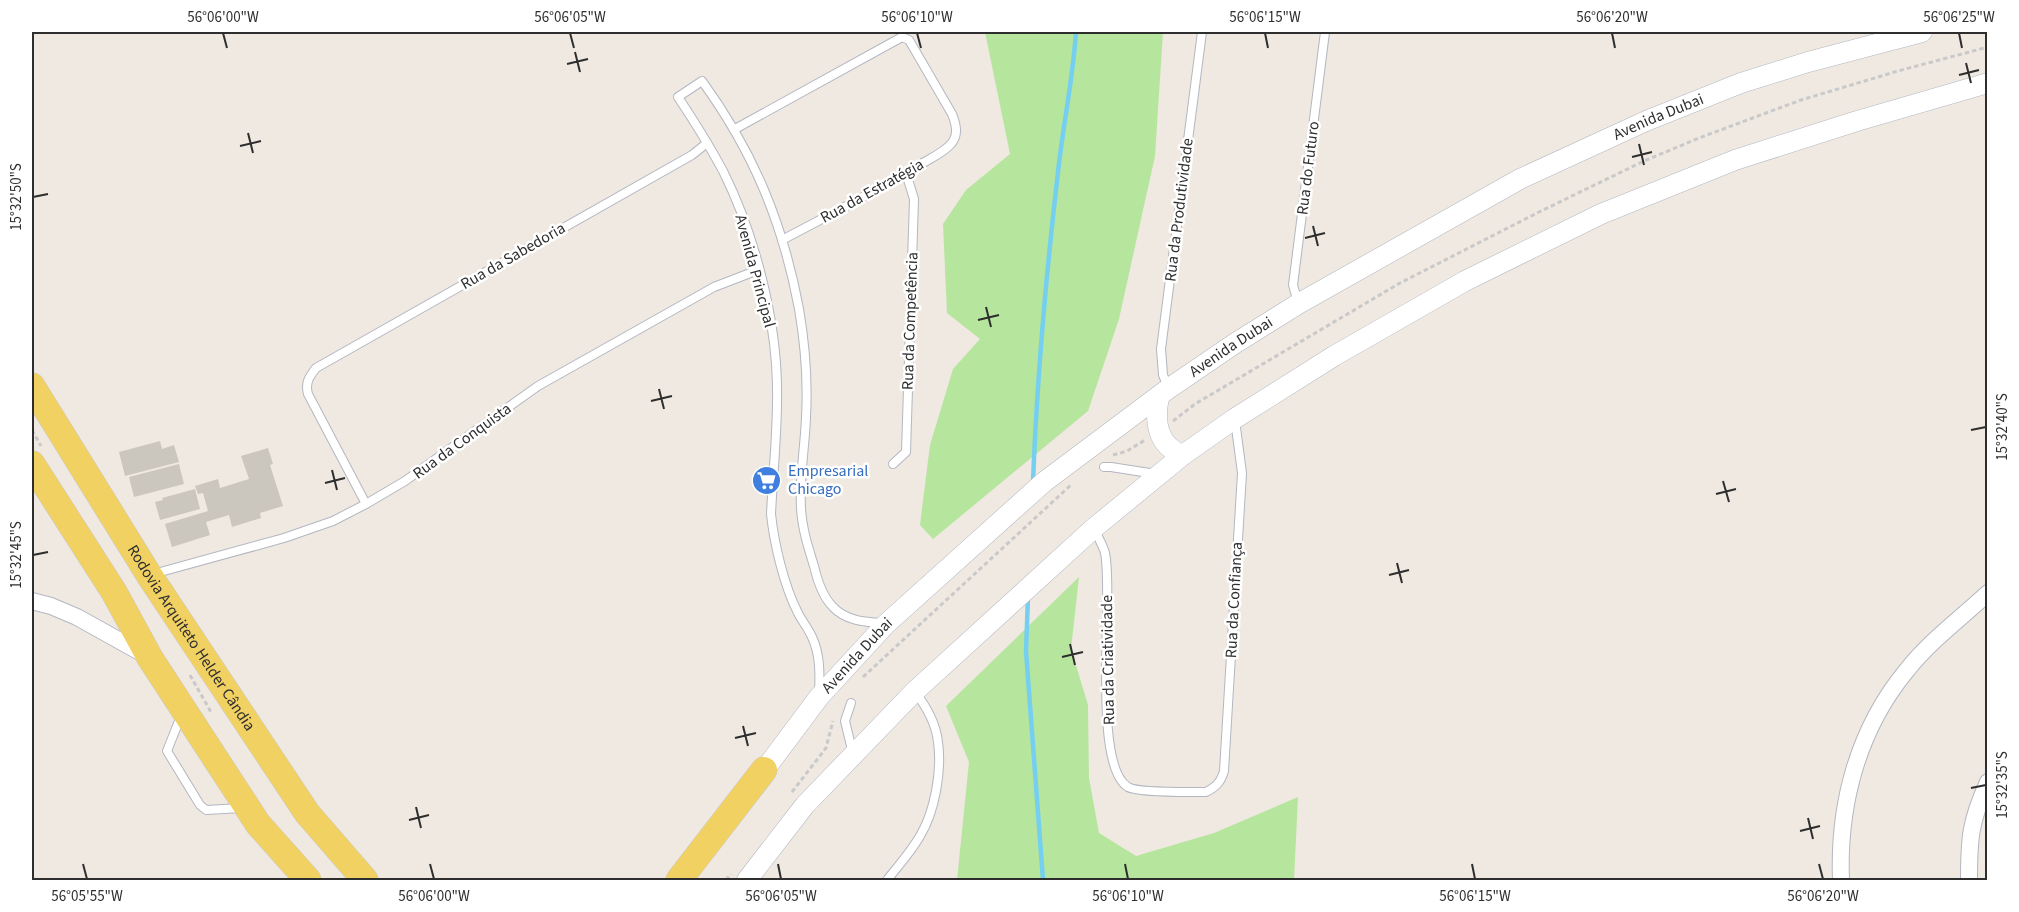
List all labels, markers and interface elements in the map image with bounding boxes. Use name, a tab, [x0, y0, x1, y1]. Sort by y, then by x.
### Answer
text: 56°06'00"W	[187, 7, 259, 28]
text: 56°06'05"W	[534, 7, 606, 28]
text: 56°06'10"W	[881, 7, 953, 28]
text: 56°06'15"W	[1229, 7, 1301, 28]
text: 56°06'20"W	[1576, 7, 1648, 28]
text: 56°06'25"W	[1923, 7, 1995, 28]
street label: Avenida Dubai	[1610, 88, 1707, 146]
street label: Rua do Futuro	[1291, 120, 1325, 216]
street label: Rua da Produtividade	[1159, 137, 1199, 283]
street label: Rua da Estratégia	[816, 153, 928, 229]
text: 15°32'50"S	[6, 163, 27, 231]
street label: Avenida Principal	[729, 212, 781, 330]
street label: Rua da Sabedoria	[457, 217, 569, 295]
street label: Rua da Competência	[897, 252, 923, 390]
street label: Avenida Dubai	[1185, 311, 1277, 382]
text: 15°32'40"S	[1992, 393, 2013, 461]
street label: Rua da Conquista	[408, 398, 516, 484]
place label: Empresarial Chicago	[788, 460, 868, 500]
supermarket icon: Empresarial Chicago	[751, 464, 783, 496]
text: 15°32'45"S	[6, 521, 27, 589]
street label: Rodovia Arquiteto Helder Cândia	[122, 541, 260, 735]
street label: Rua da Confiança	[1220, 541, 1248, 659]
street label: Rua da Criatividade	[1096, 595, 1120, 725]
street label: Avenida Dubai	[817, 612, 897, 698]
text: 15°32'35"S	[1992, 751, 2013, 819]
text: 56°05'55"W	[51, 886, 123, 907]
text: 56°06'00"W	[398, 886, 470, 907]
text: 56°06'05"W	[745, 886, 817, 907]
text: 56°06'10"W	[1092, 886, 1164, 907]
text: 56°06'15"W	[1439, 886, 1511, 907]
text: 56°06'20"W	[1787, 886, 1859, 907]

